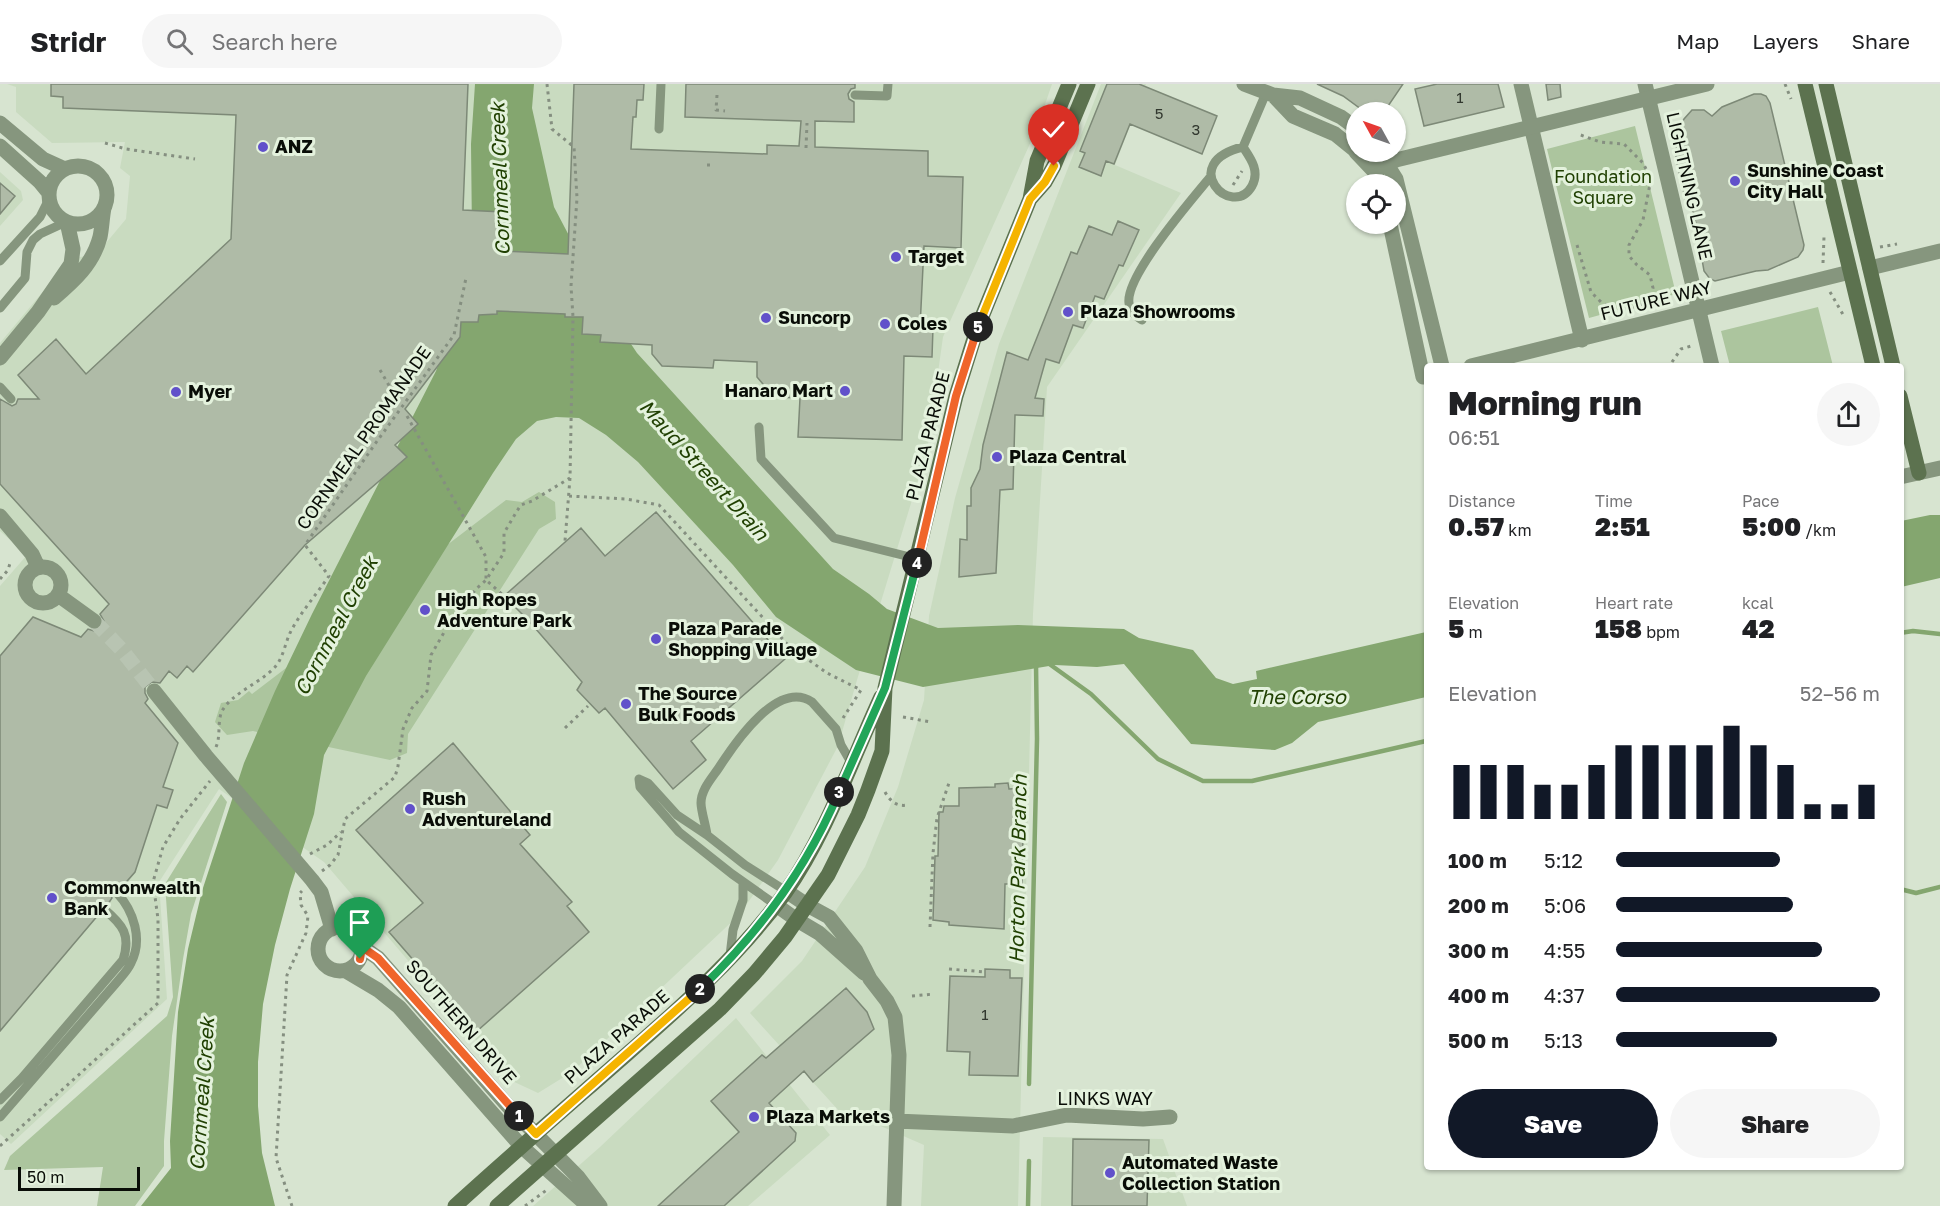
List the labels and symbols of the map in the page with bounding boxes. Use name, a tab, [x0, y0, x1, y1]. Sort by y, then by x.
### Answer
house number: 1	[1456, 88, 1464, 106]
water label: Cornmeal Creek	[484, 99, 514, 256]
north arrow	[1346, 102, 1406, 162]
pin	[1028, 104, 1079, 166]
house number: 5	[1155, 104, 1163, 122]
street label: LIGHTNING LANE	[1662, 110, 1718, 262]
house number: 3	[1192, 120, 1200, 138]
place label: ANZ	[275, 135, 313, 157]
marker: ANZ	[256, 140, 270, 154]
place label: Sunshine Coast City Hall	[1747, 159, 1884, 202]
park label: Foundation Square	[1554, 165, 1652, 208]
marker: Sunshine Coast City Hall	[1728, 174, 1742, 188]
place label: Target	[908, 245, 964, 267]
marker: Target	[889, 250, 903, 264]
street label: FUTURE WAY	[1598, 275, 1714, 324]
place label: Plaza Showrooms	[1080, 300, 1235, 322]
marker: Plaza Showrooms	[1061, 305, 1075, 319]
place label: Suncorp	[778, 306, 851, 328]
marker: Suncorp	[759, 311, 773, 325]
place label: Coles	[897, 312, 947, 334]
pin: 5	[963, 312, 993, 342]
marker: Coles	[878, 317, 892, 331]
street label: CORNMEAL PROMANADE	[291, 341, 435, 533]
street label: PLAZA PARADE	[900, 369, 954, 503]
place label: Hanaro Mart	[724, 379, 833, 401]
place label: Myer	[188, 380, 232, 402]
marker: Hanaro Mart	[838, 384, 852, 398]
marker: Myer	[169, 385, 183, 399]
water label: Maud Streert Drain	[635, 394, 775, 545]
place label: Plaza Central	[1009, 445, 1126, 467]
marker: Plaza Central	[990, 450, 1004, 464]
pin: 4	[902, 548, 932, 578]
water label: Cornmeal Creek	[289, 550, 383, 699]
place label: High Ropes Adventure Park	[437, 588, 573, 631]
marker: High Ropes Adventure Park	[418, 603, 432, 617]
place label: Plaza Parade Shopping Village	[668, 617, 818, 660]
marker: Plaza Parade Shopping Village	[649, 632, 663, 646]
place label: The Source Bulk Foods	[638, 682, 737, 725]
water label: The Corso	[1248, 684, 1347, 708]
marker: The Source Bulk Foods	[619, 697, 633, 711]
water label: Horton Park Branch	[1003, 774, 1031, 964]
pin: 3	[824, 777, 854, 807]
place label: Rush Adventureland	[422, 787, 551, 830]
marker: Rush Adventureland	[403, 802, 417, 816]
place label: Commonwealth Bank	[64, 876, 200, 919]
marker: Commonwealth Bank	[45, 891, 59, 905]
pin	[334, 897, 385, 959]
street label: SOUTHERN DRIVE	[402, 955, 522, 1088]
pin: 2	[685, 974, 715, 1004]
street label: PLAZA PARADE	[559, 985, 673, 1088]
house number: 1	[981, 1005, 989, 1023]
water label: Cornmeal Creek	[184, 1014, 219, 1171]
street label: LINKS WAY	[1057, 1087, 1153, 1109]
pin: 1	[504, 1101, 534, 1131]
place label: Plaza Markets	[766, 1105, 890, 1127]
marker: Plaza Markets	[747, 1110, 761, 1124]
place label: Automated Waste Collection Station	[1122, 1151, 1280, 1194]
scale bar	[18, 1164, 140, 1192]
marker: Automated Waste Collection Station	[1103, 1166, 1117, 1180]

